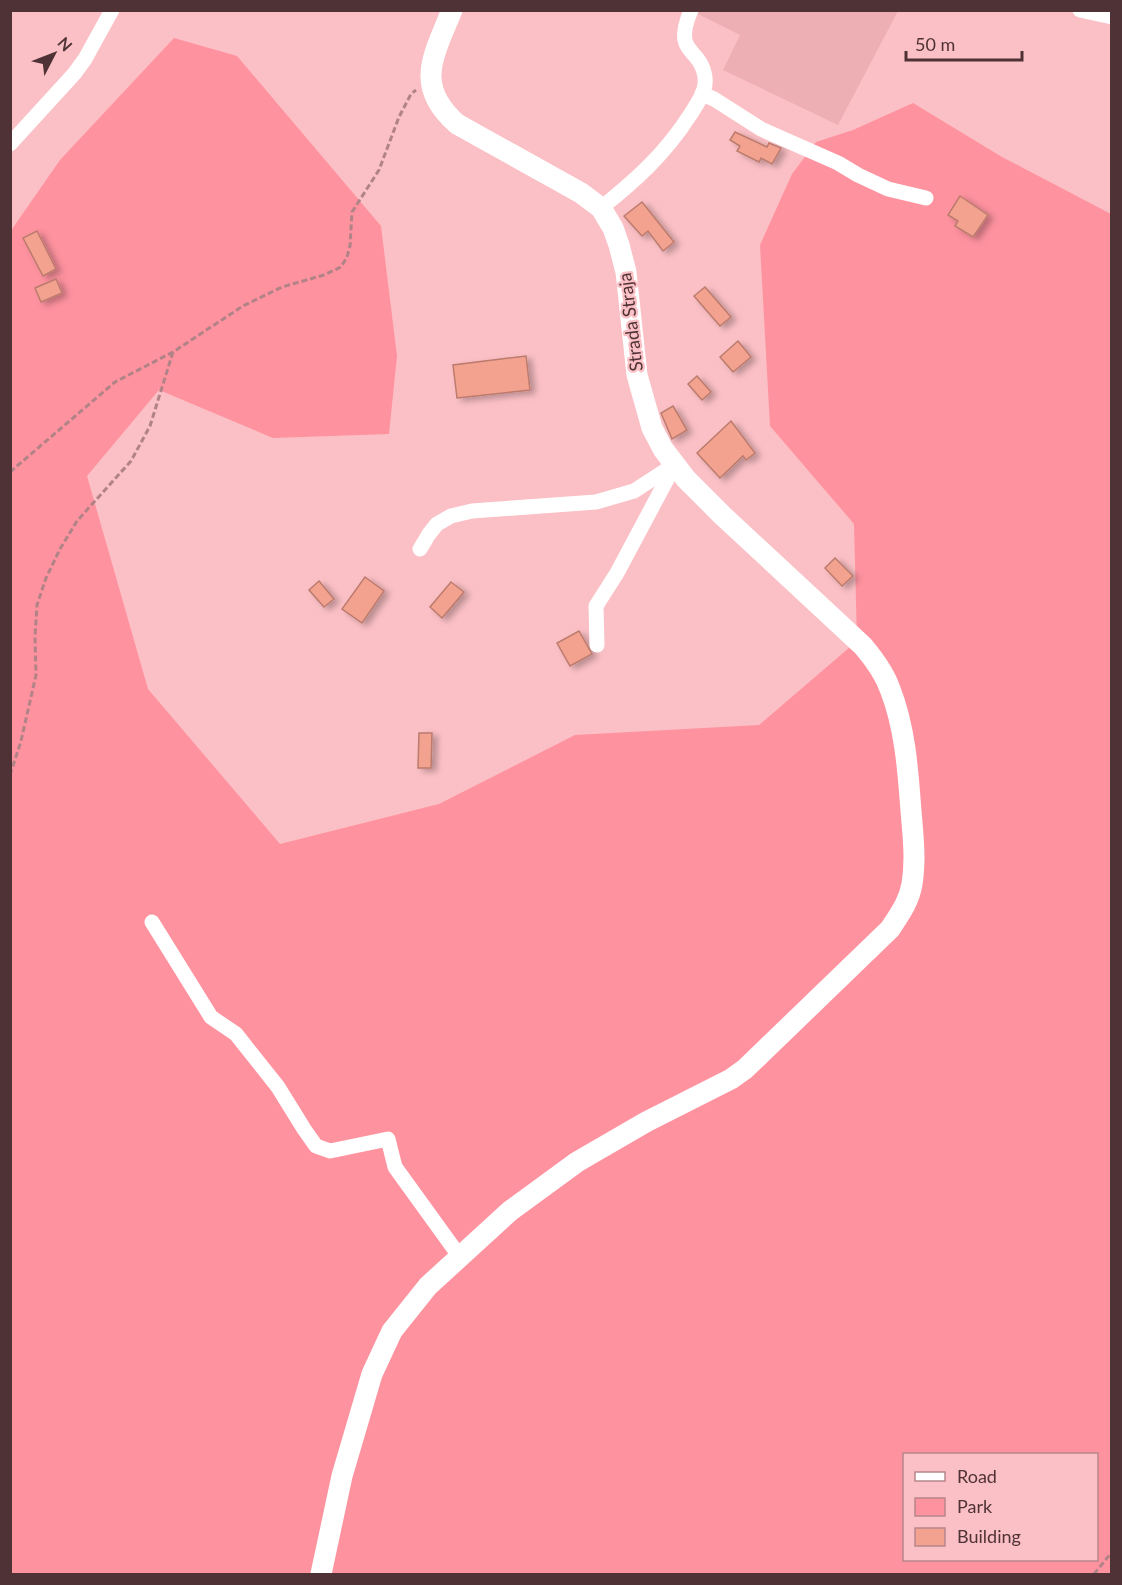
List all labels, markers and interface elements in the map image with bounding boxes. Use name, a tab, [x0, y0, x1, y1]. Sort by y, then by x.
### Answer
north arrow	[24, 24, 84, 84]
scale bar	[906, 24, 1022, 62]
text: N	[54, 33, 77, 55]
text: 50 m	[915, 33, 955, 55]
street label: Strada Straja	[613, 272, 647, 373]
legend	[903, 1453, 1098, 1561]
text: Road	[957, 1465, 997, 1487]
text: Park	[957, 1495, 993, 1517]
text: Building	[957, 1525, 1021, 1547]

